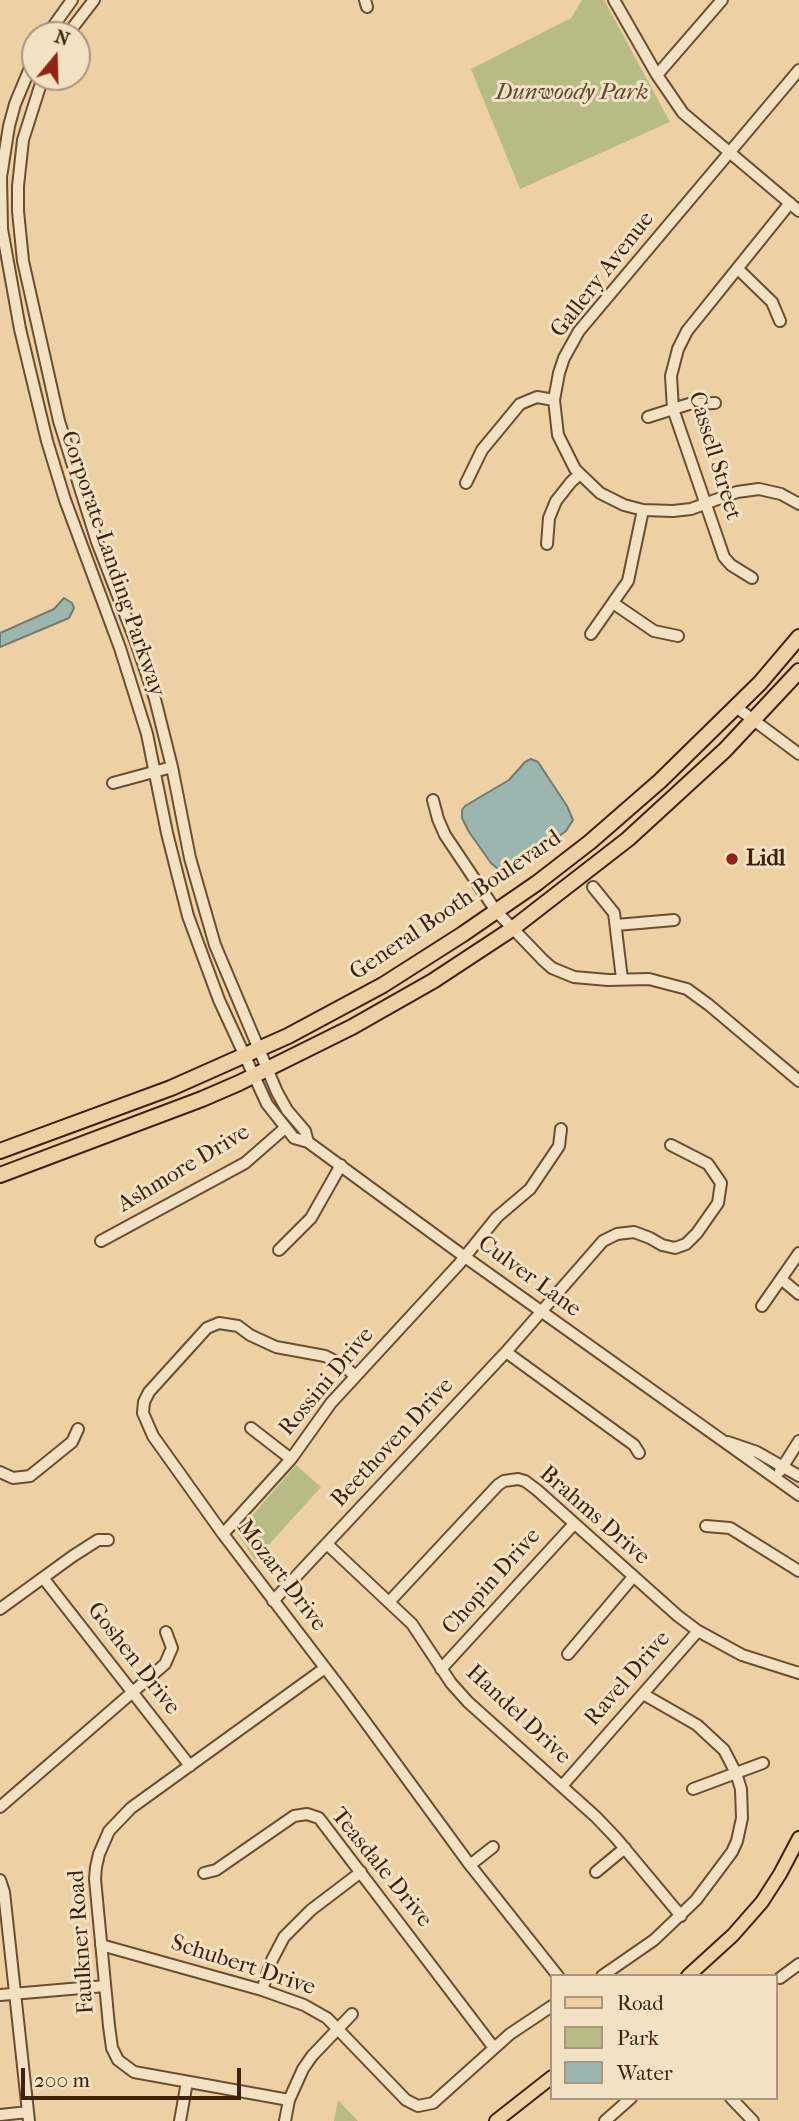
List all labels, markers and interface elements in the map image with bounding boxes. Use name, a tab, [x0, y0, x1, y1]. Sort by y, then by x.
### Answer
north arrow	[21, 21, 91, 91]
text: N	[52, 25, 73, 51]
park label: Dunwoody Park	[495, 79, 649, 107]
street label: Gallery Avenue	[545, 207, 661, 343]
street label: Cassell Street	[681, 388, 747, 524]
street label: Corporate Landing Parkway	[54, 428, 170, 700]
street label: General Booth Boulevard	[345, 825, 567, 987]
place label: Lidl	[746, 845, 785, 873]
marker: Lidl	[724, 851, 740, 867]
street label: Ashmore Drive	[113, 1119, 255, 1219]
street label: Culver Lane	[472, 1230, 586, 1324]
street label: Rossini Drive	[274, 1322, 380, 1442]
street label: Beethoven Drive	[326, 1373, 460, 1513]
street label: Brahms Drive	[533, 1461, 655, 1571]
street label: Mozart Drive	[230, 1515, 332, 1637]
street label: Chopin Drive	[437, 1523, 547, 1641]
street label: Goshen Drive	[81, 1597, 185, 1721]
street label: Ravel Drive	[579, 1626, 677, 1732]
street label: Handel Drive	[460, 1659, 576, 1771]
street label: Teasdale Drive	[324, 1803, 438, 1933]
street label: Faulkner Road	[63, 1869, 101, 2015]
street label: Schubert Drive	[167, 1930, 319, 2002]
legend	[550, 1974, 778, 2100]
text: Road	[617, 1991, 664, 2015]
text: Park	[617, 2026, 659, 2050]
scale bar	[24, 2054, 245, 2098]
text: Water	[617, 2061, 673, 2085]
text: 200 m	[34, 2068, 90, 2092]

